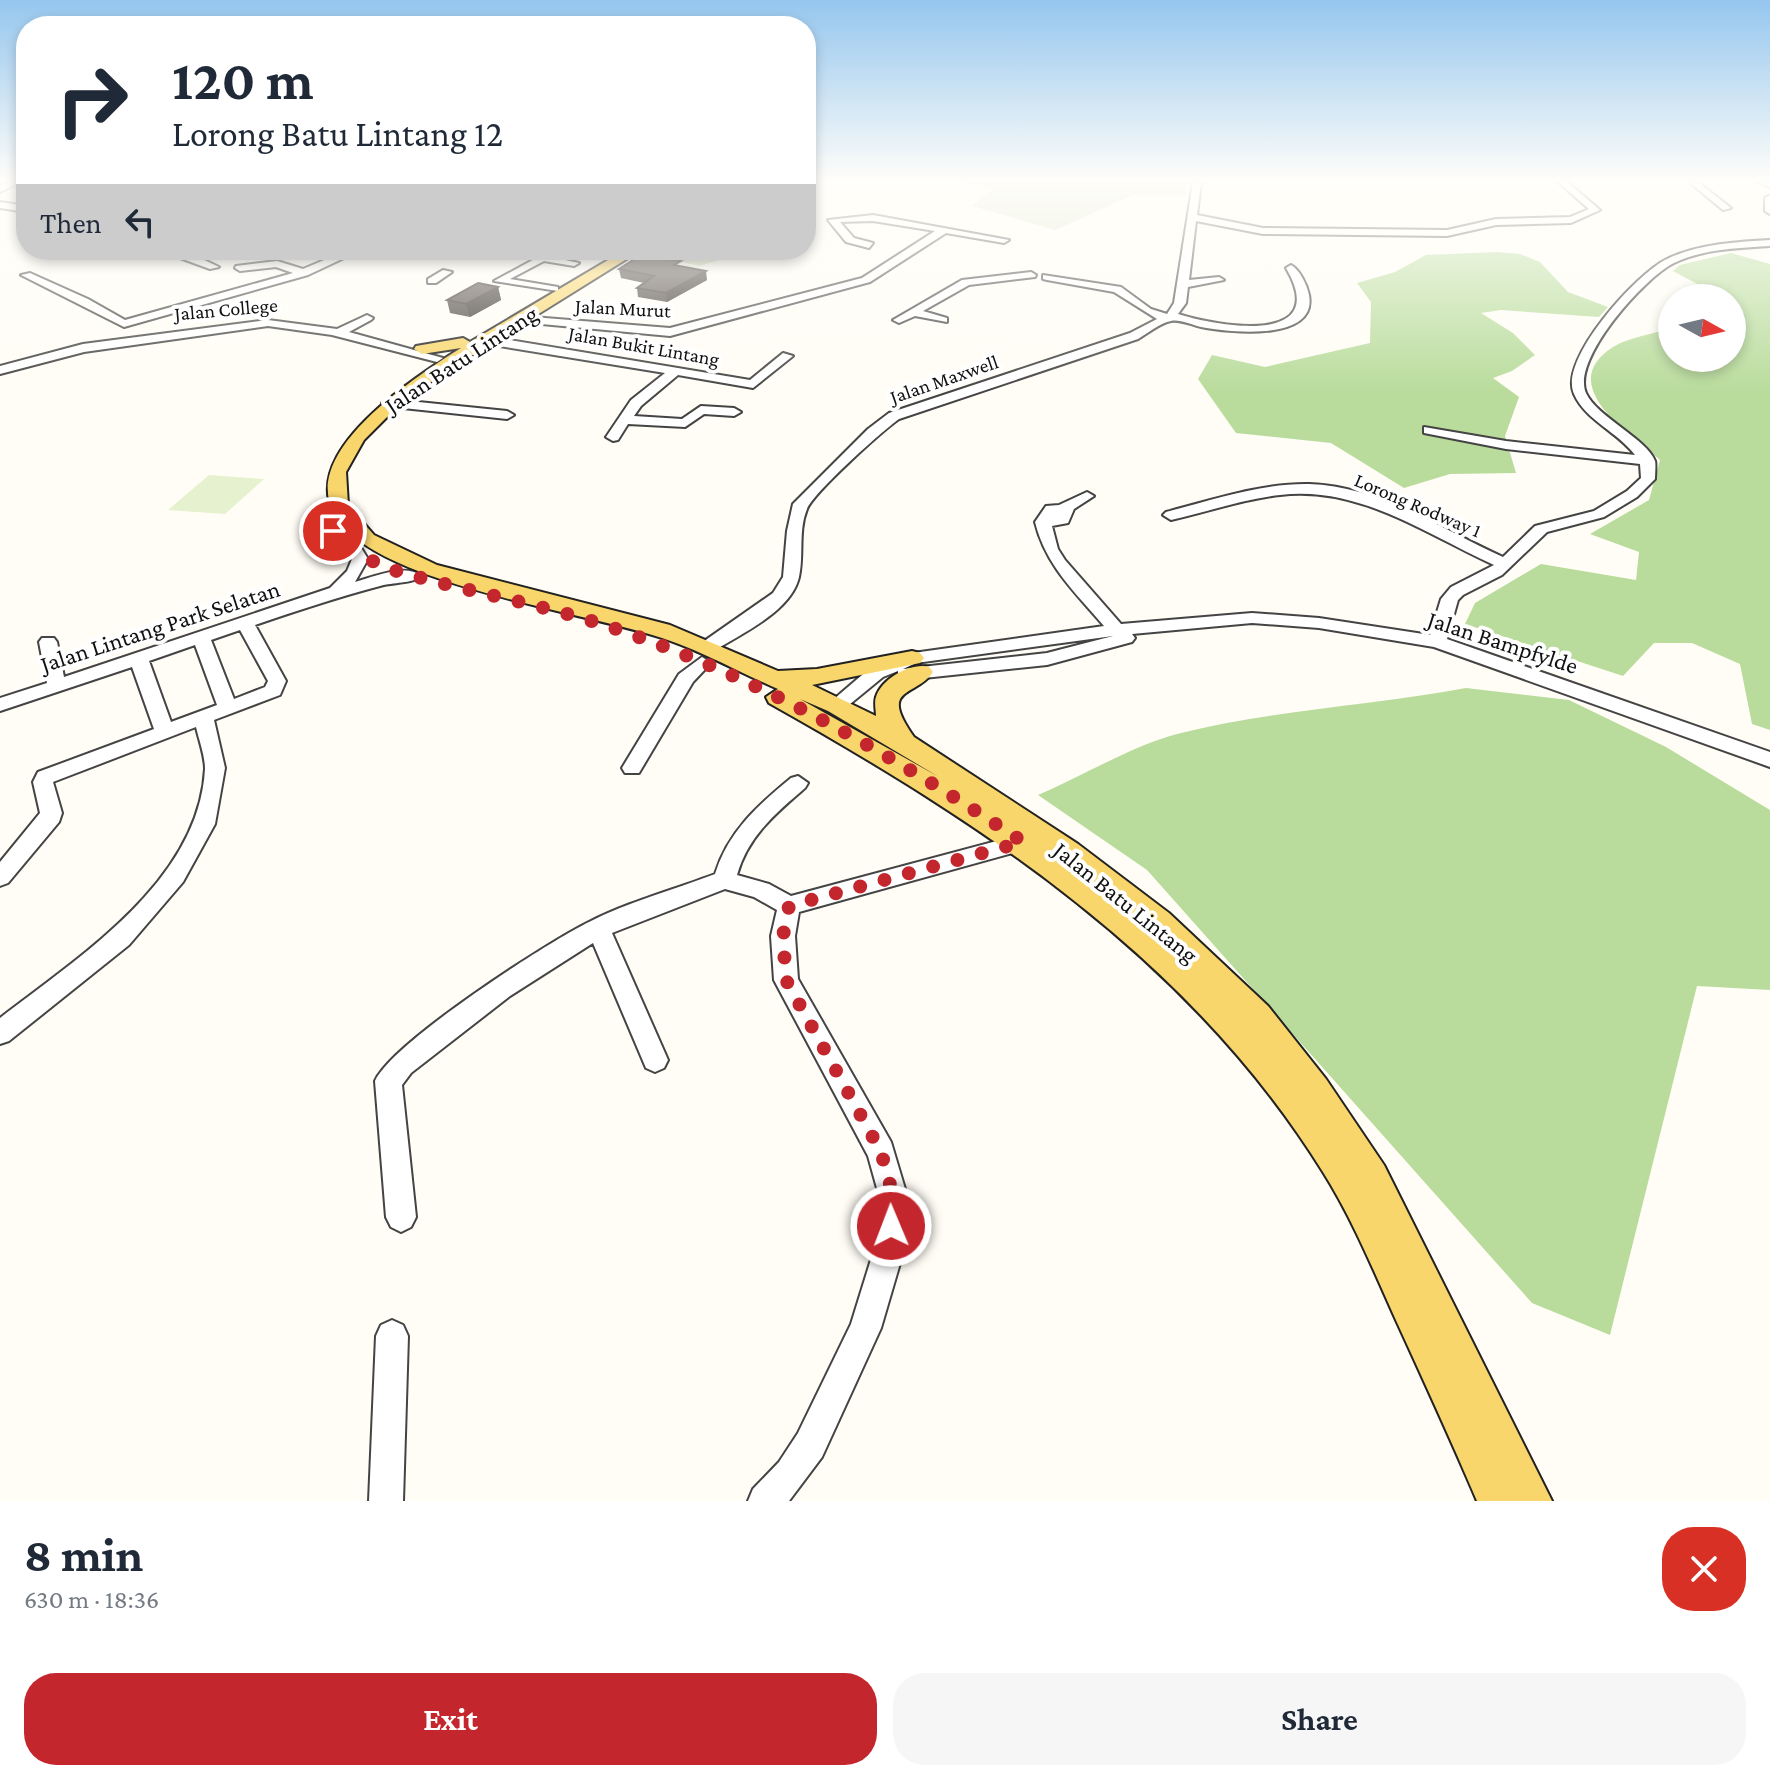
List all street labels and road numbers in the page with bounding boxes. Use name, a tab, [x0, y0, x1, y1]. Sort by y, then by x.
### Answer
street label: Jalan College	[172, 294, 279, 326]
street label: Jalan Murut	[573, 294, 672, 323]
street label: Jalan Batu Lintang	[378, 299, 543, 420]
street label: Jalan Bukit Lintang	[565, 322, 722, 371]
street label: Jalan Maxwell	[885, 350, 1001, 409]
street label: Lorong Rodway 1	[1351, 468, 1485, 542]
street label: Jalan Lintang Park Selatan	[35, 574, 283, 678]
street label: Jalan Bampfylde	[1423, 604, 1582, 679]
street label: Jalan Batu Lintang	[1047, 835, 1204, 968]

